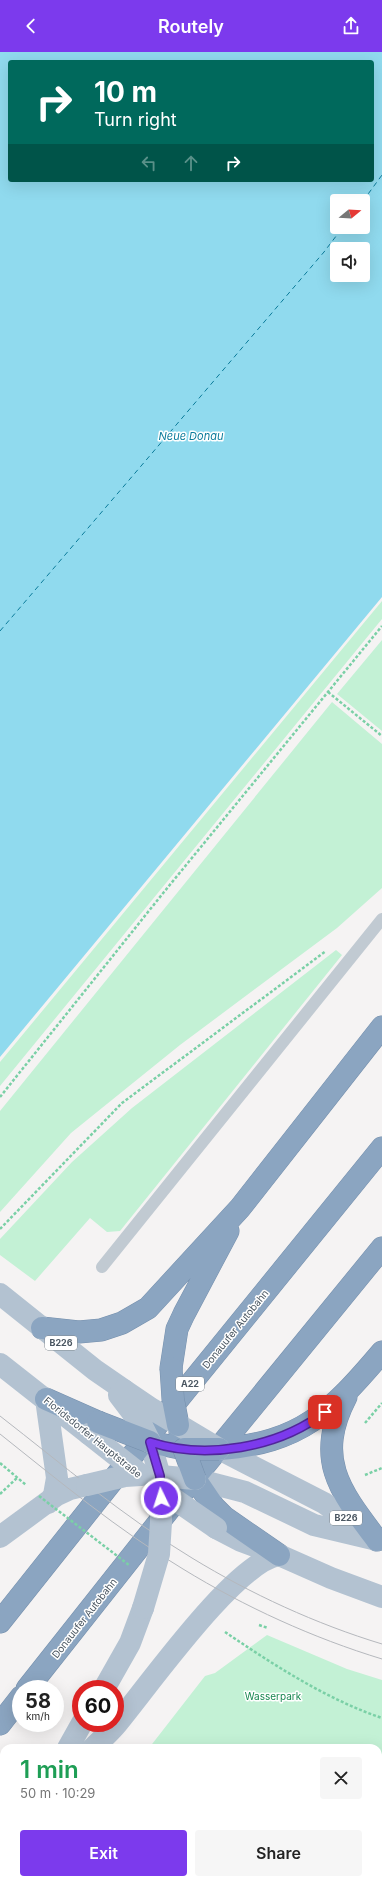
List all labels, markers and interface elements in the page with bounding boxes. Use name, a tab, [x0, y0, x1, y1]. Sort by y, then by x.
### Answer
icon: back	[20, 15, 42, 37]
icon: share	[340, 15, 362, 37]
text: Routely	[158, 16, 224, 37]
text: 10 m	[94, 75, 157, 109]
icon: right	[28, 76, 80, 128]
text: Turn right	[94, 109, 177, 130]
icon: left	[138, 152, 160, 174]
icon: ahead	[180, 152, 202, 174]
icon: right	[222, 152, 244, 174]
north arrow	[330, 194, 370, 234]
map controls	[330, 194, 370, 282]
button: sound	[330, 242, 370, 282]
water label: Neue Donau	[159, 429, 224, 443]
street label: Donauufer Autobahn	[199, 1287, 271, 1371]
road number: B226	[45, 1336, 77, 1350]
road number: A22	[176, 1377, 204, 1391]
street label: Floridsdorfer Hauptstraße	[42, 1394, 144, 1480]
pin	[308, 1395, 342, 1429]
icon: arrive	[314, 1401, 336, 1423]
position arrow	[140, 1477, 182, 1519]
road number: B226	[330, 1511, 362, 1525]
street label: Donauufer Autobahn	[49, 1576, 119, 1660]
speed limit sign: 60	[72, 1680, 124, 1732]
text: 58	[25, 1689, 51, 1713]
park label: Wasserpark	[245, 1690, 302, 1702]
text: km/h	[26, 1710, 50, 1722]
text: 1 min	[20, 1755, 79, 1784]
button: close	[320, 1757, 362, 1799]
text: 50 m · 10:29	[20, 1785, 95, 1801]
button: Exit	[20, 1830, 187, 1876]
button: Share	[195, 1830, 362, 1876]

